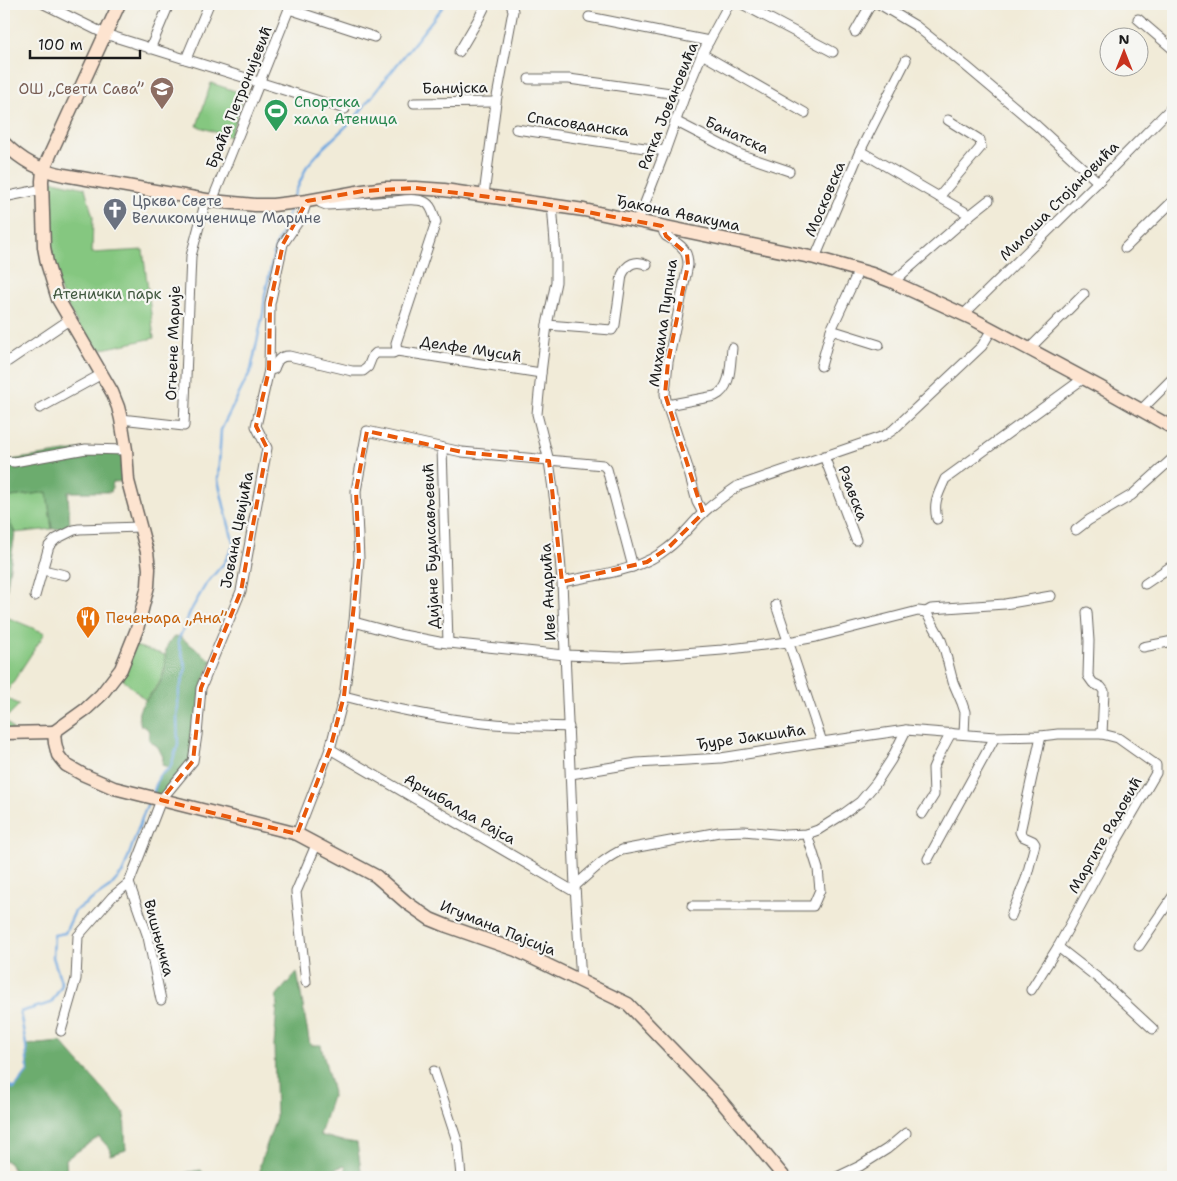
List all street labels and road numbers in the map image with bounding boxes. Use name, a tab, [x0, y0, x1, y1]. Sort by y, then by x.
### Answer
street label: Браћа Петронијевић	[201, 23, 277, 171]
street label: Ратка Јовановића	[633, 39, 703, 173]
street label: Банијска	[422, 77, 489, 99]
street label: Спасовданска	[526, 107, 631, 141]
street label: Банатска	[702, 112, 773, 159]
street label: Милоша Стојановића	[995, 136, 1124, 265]
street label: Московска	[800, 158, 850, 240]
street label: Ђакона Авакума	[614, 190, 743, 236]
street label: Михаила Пупина	[644, 257, 682, 388]
street label: Огњене Марије	[161, 285, 185, 401]
street label: Делфе Мусић	[419, 331, 523, 367]
street label: Дијане Будисављевић	[418, 463, 444, 629]
street label: Рзавска	[833, 463, 873, 524]
street label: Јована Цвијића	[216, 469, 258, 590]
street label: Иве Андрића	[535, 542, 561, 641]
street label: Ђуре Јакшића	[695, 719, 807, 755]
street label: Арчибалда Рајса	[401, 769, 520, 849]
street label: Маргите Радовић	[1063, 773, 1147, 897]
street label: Игумана Пајсија	[437, 896, 559, 961]
street label: Вишњичка	[139, 897, 179, 979]

